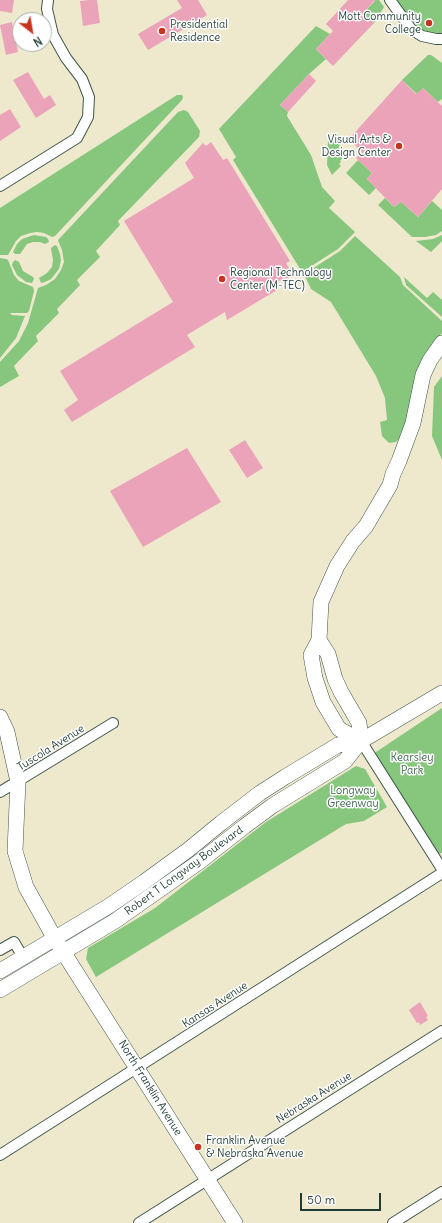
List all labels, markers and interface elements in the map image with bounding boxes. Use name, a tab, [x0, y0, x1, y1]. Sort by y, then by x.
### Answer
place label: Mott Community College	[338, 10, 421, 36]
north arrow	[12, 12, 52, 52]
place label: Presidential Residence	[170, 18, 228, 44]
marker: Mott Community College	[424, 18, 434, 28]
marker: Presidential Residence	[157, 26, 167, 36]
text: N	[31, 33, 45, 49]
place label: Visual Arts & Design Center	[322, 133, 391, 159]
marker: Visual Arts & Design Center	[394, 141, 404, 151]
place label: Regional Technology Center (M-TEC)	[230, 266, 332, 292]
marker: Regional Technology Center (M-TEC)	[217, 274, 227, 284]
street label: Tuscola Avenue	[15, 722, 87, 774]
park label: Kearsley Park	[391, 751, 433, 777]
park label: Longway Greenway	[327, 784, 379, 810]
street label: Robert T Longway Boulevard	[122, 824, 246, 918]
street label: Kansas Avenue	[180, 979, 250, 1031]
street label: North Franklin Avenue	[115, 1038, 185, 1138]
street label: Nebraska Avenue	[274, 1069, 354, 1127]
place label: Franklin Avenue & Nebraska Avenue	[206, 1134, 304, 1160]
marker: Franklin Avenue & Nebraska Avenue	[193, 1142, 203, 1152]
scale bar	[302, 1185, 383, 1211]
text: 50 m	[307, 1192, 335, 1207]

